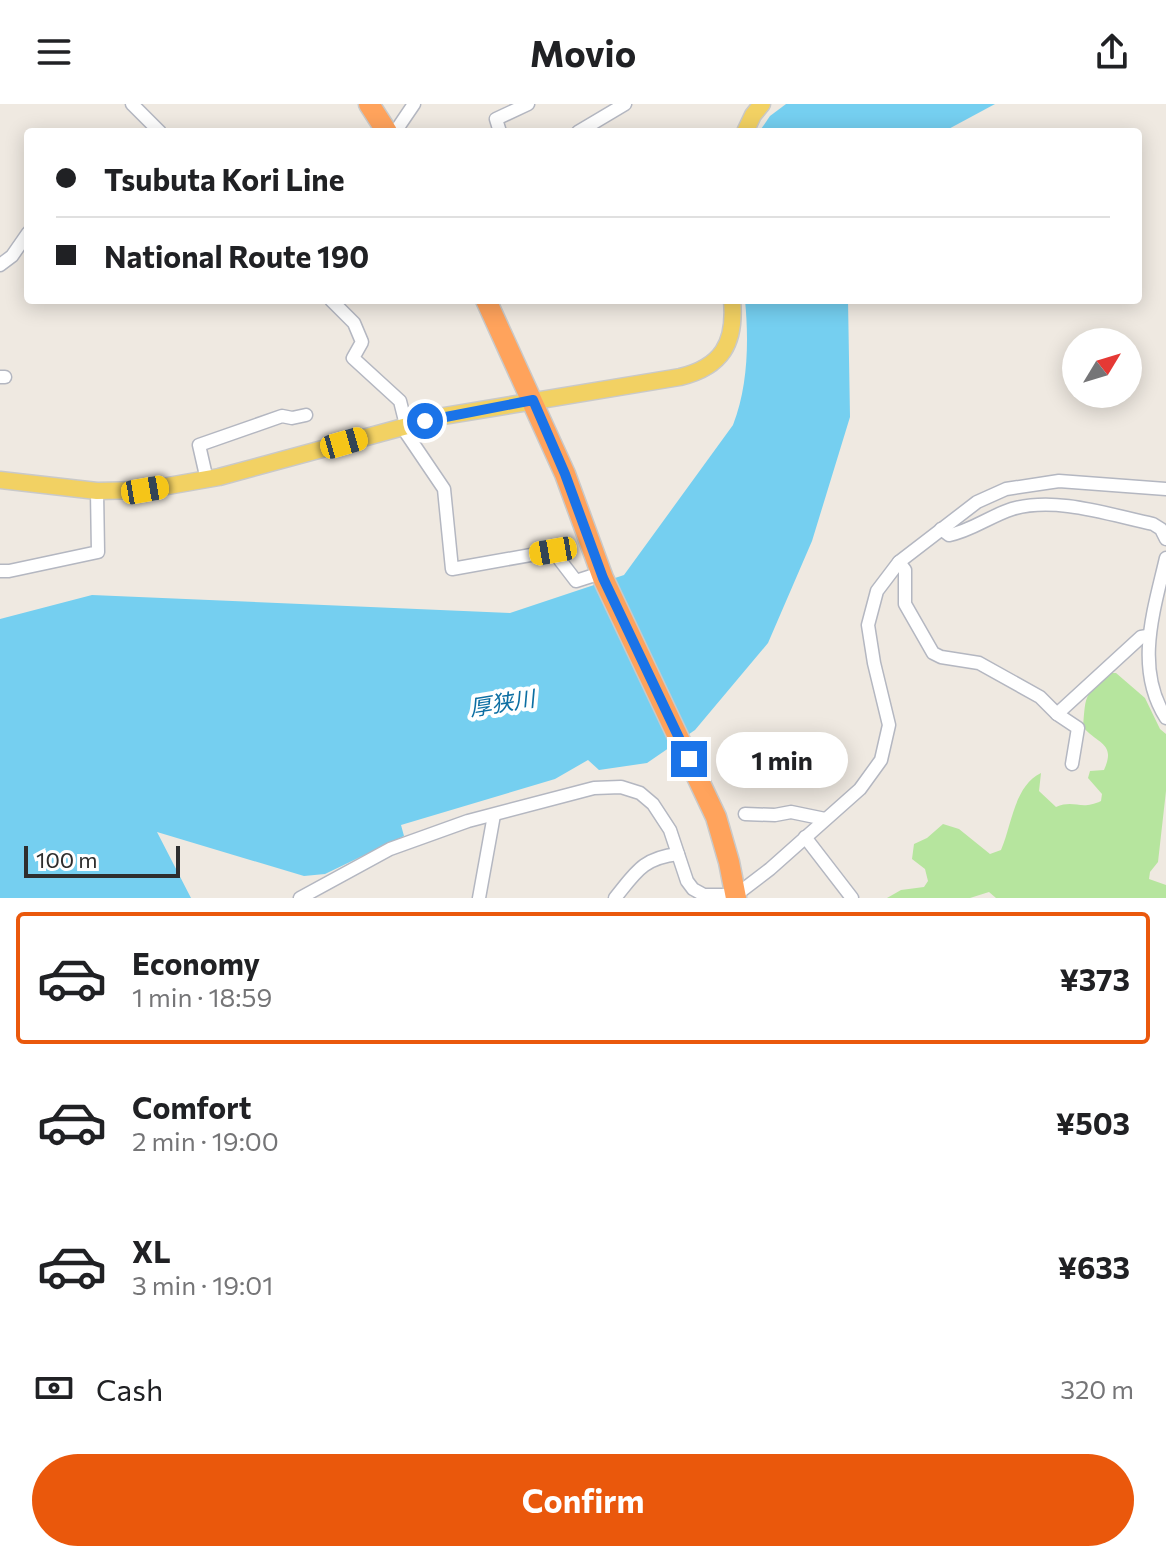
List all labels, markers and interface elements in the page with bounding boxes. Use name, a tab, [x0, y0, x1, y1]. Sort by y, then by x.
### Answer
icon: menu	[32, 30, 76, 74]
text: Movio	[530, 30, 636, 74]
icon: share	[1090, 30, 1134, 74]
text: Tsubuta Kori Line	[104, 160, 345, 197]
text: National Route 190	[104, 237, 369, 274]
north arrow	[1062, 328, 1142, 408]
map controls	[1062, 328, 1142, 408]
route start	[407, 403, 443, 439]
car	[318, 425, 370, 461]
car	[119, 474, 171, 506]
car	[527, 535, 579, 567]
water label: 厚狭川	[467, 684, 539, 721]
callout: 1 min	[717, 731, 849, 787]
route end	[671, 741, 707, 777]
text: 1 min	[751, 744, 813, 775]
scale bar	[24, 842, 180, 878]
text: 100 m	[36, 846, 98, 873]
icon: car	[36, 942, 108, 1014]
text: Economy	[132, 944, 260, 981]
text: ¥373	[1060, 960, 1130, 997]
text: 1 min · 18:59	[132, 981, 272, 1012]
icon: car	[36, 1086, 108, 1158]
text: Comfort	[132, 1088, 251, 1125]
text: ¥503	[1056, 1104, 1130, 1141]
text: 2 min · 19:00	[132, 1125, 279, 1156]
icon: car	[36, 1230, 108, 1302]
text: XL	[132, 1232, 171, 1269]
text: ¥633	[1058, 1248, 1130, 1285]
text: 3 min · 19:01	[132, 1269, 273, 1300]
icon: cash	[32, 1366, 76, 1410]
text: Cash	[96, 1370, 163, 1407]
text: 320 m	[1060, 1373, 1134, 1404]
button: Confirm	[32, 1454, 1134, 1546]

